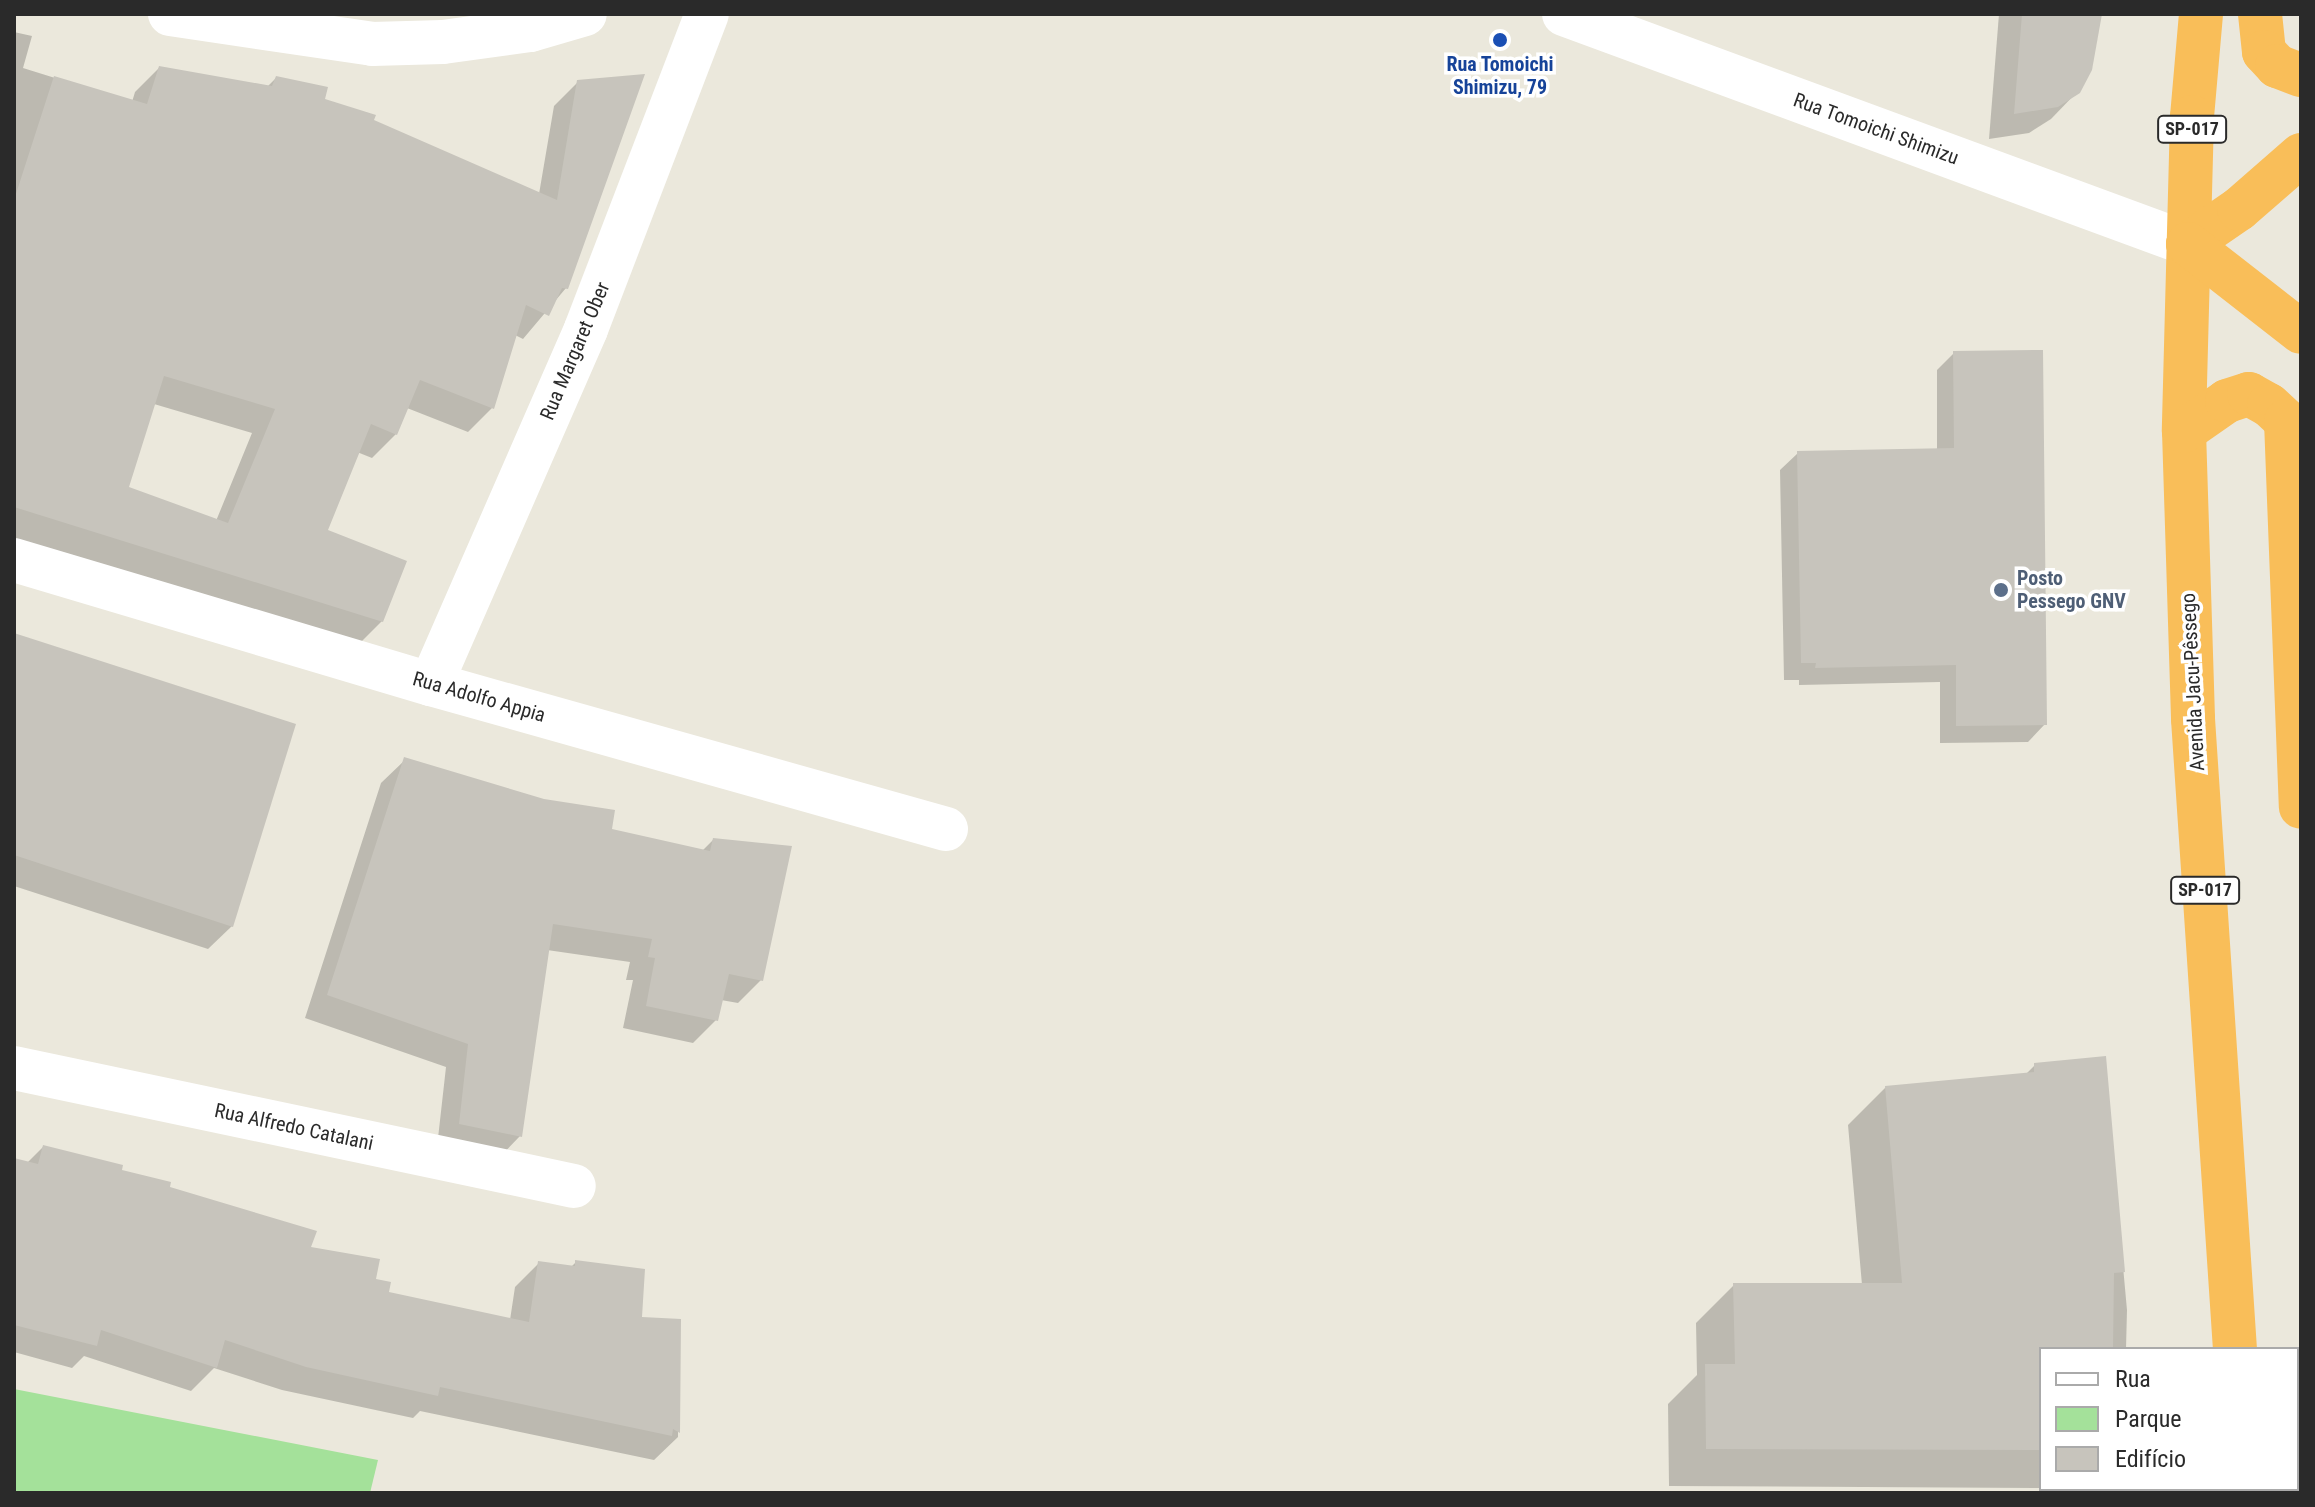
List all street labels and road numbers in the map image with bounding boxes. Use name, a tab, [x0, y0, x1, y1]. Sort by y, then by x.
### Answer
street label: Rua Tomoichi Shimizu	[1790, 88, 1962, 170]
road number: SP-017	[2156, 115, 2228, 143]
street label: Rua Margaret Ober	[535, 278, 615, 424]
street label: Avenida Jacu-Pêssego	[2176, 592, 2210, 772]
street label: Rua Adolfo Appia	[410, 667, 548, 727]
road number: SP-017	[2169, 876, 2241, 904]
street label: Rua Alfredo Catalani	[212, 1098, 376, 1156]

